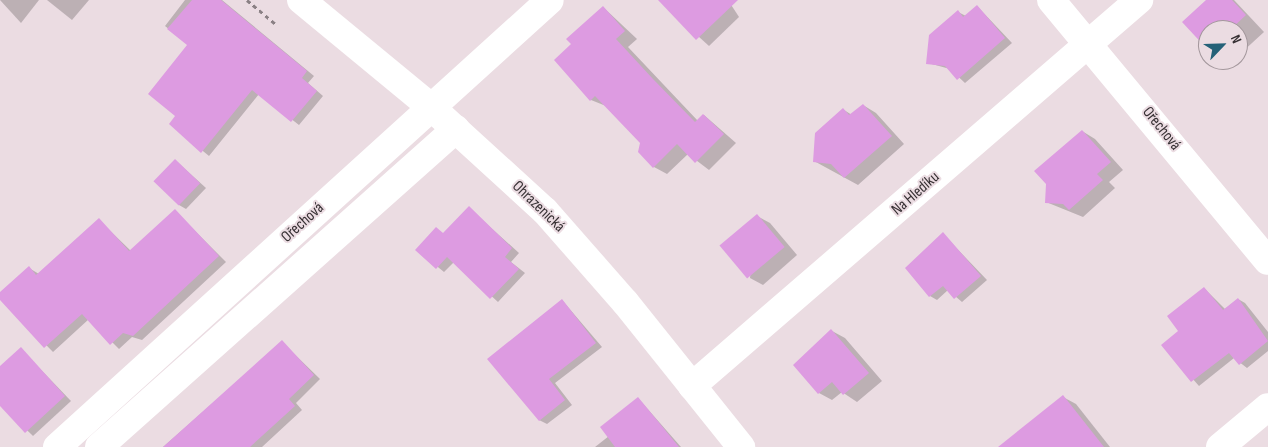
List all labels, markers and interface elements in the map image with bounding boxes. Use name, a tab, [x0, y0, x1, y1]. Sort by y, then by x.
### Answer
north arrow	[1198, 20, 1248, 70]
text: N	[1227, 32, 1246, 46]
street label: Ořechová	[1138, 103, 1184, 155]
street label: Na Hledíku	[888, 168, 944, 220]
street label: Ohrazenická	[508, 177, 568, 237]
street label: Ořechová	[278, 199, 328, 247]

